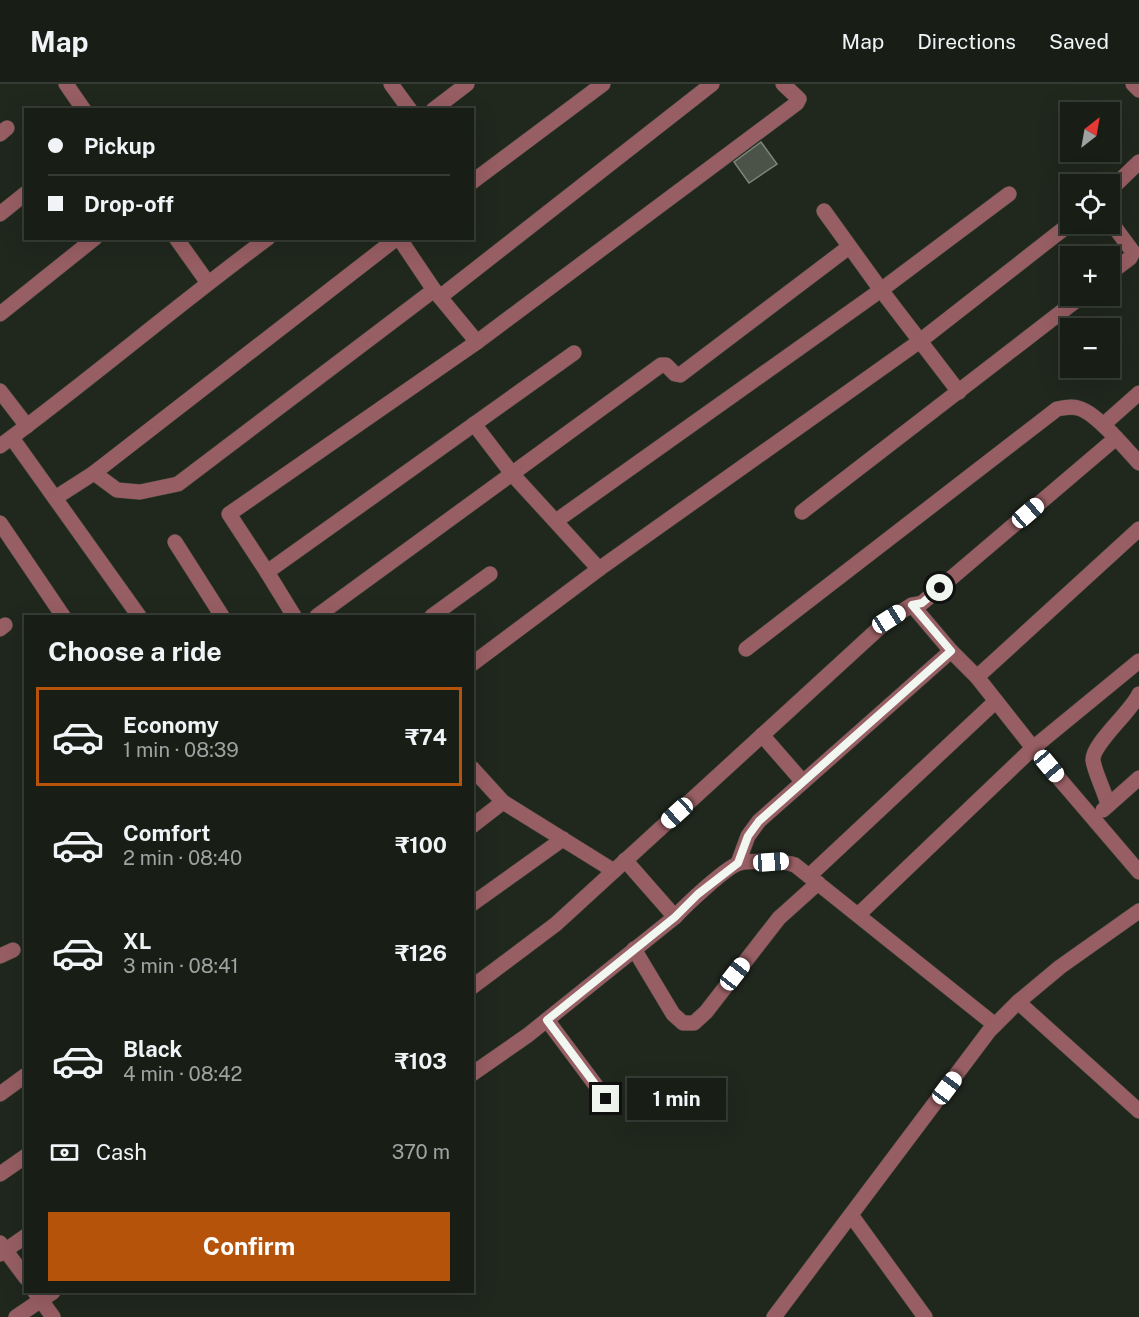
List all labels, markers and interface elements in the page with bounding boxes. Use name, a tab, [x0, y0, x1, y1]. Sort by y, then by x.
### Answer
text: Map	[30, 25, 89, 58]
text: Map	[842, 29, 884, 54]
text: Directions	[917, 29, 1016, 54]
text: Saved	[1049, 29, 1109, 54]
north arrow	[1060, 102, 1120, 162]
map controls	[1060, 102, 1120, 378]
text: Pickup	[84, 133, 155, 159]
button: locate	[1060, 174, 1120, 234]
text: Drop-off	[84, 191, 174, 217]
button: +	[1060, 246, 1120, 306]
button: −	[1060, 318, 1120, 378]
car	[1009, 494, 1047, 532]
route start	[926, 574, 953, 601]
car	[869, 602, 909, 636]
text: Choose a ride	[48, 635, 222, 667]
icon: car	[51, 710, 105, 764]
text: Economy	[123, 712, 219, 738]
text: ₹74	[405, 724, 447, 750]
text: 1 min · 08:39	[123, 738, 239, 762]
car	[1031, 746, 1067, 786]
car	[658, 794, 696, 832]
icon: car	[51, 818, 105, 872]
text: Comfort	[123, 820, 210, 846]
text: ₹100	[395, 832, 447, 858]
text: 2 min · 08:40	[123, 846, 242, 870]
car	[752, 852, 790, 872]
icon: car	[51, 926, 105, 980]
text: XL	[123, 928, 151, 954]
text: ₹126	[395, 940, 447, 966]
text: 3 min · 08:41	[123, 954, 239, 978]
car	[717, 954, 753, 994]
icon: car	[51, 1034, 105, 1088]
text: Black	[123, 1036, 182, 1062]
text: ₹103	[395, 1048, 447, 1074]
text: 4 min · 08:42	[123, 1062, 242, 1086]
car	[929, 1068, 965, 1108]
callout: 1 min	[627, 1078, 726, 1120]
route end	[592, 1085, 619, 1112]
text: 1 min	[652, 1087, 701, 1111]
icon: cash	[48, 1136, 81, 1169]
text: Cash	[96, 1139, 147, 1165]
text: 370 m	[392, 1140, 450, 1164]
button: Confirm	[48, 1212, 450, 1281]

